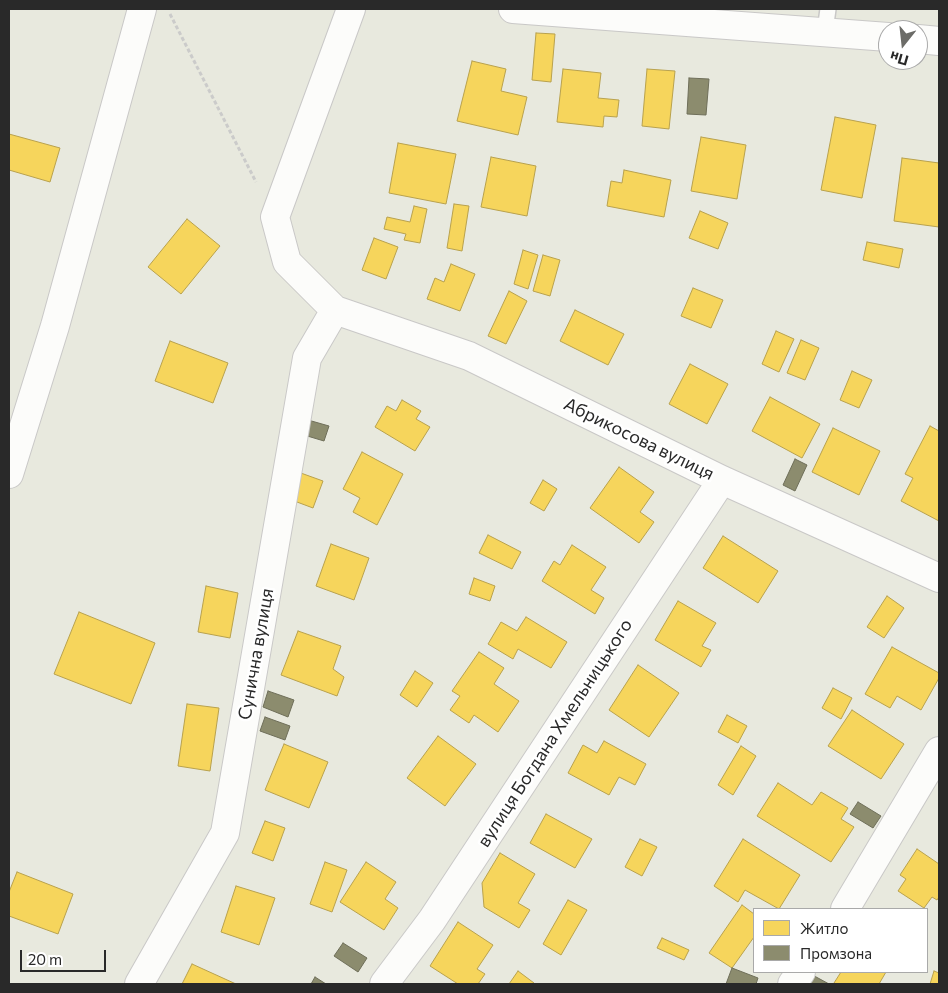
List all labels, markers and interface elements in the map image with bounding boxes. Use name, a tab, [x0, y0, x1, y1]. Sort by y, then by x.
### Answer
north arrow	[878, 20, 928, 70]
text: Пн	[888, 48, 910, 70]
street label: Абрикосова вулиця	[560, 393, 718, 485]
street label: Сунична вулиця	[234, 586, 278, 722]
street label: вулиця Богдана Хмельницького	[473, 615, 637, 851]
legend	[753, 908, 928, 973]
text: Житло	[800, 919, 848, 937]
scale bar	[22, 940, 109, 972]
text: Промзона	[800, 944, 872, 962]
text: 20 m	[28, 950, 62, 968]

